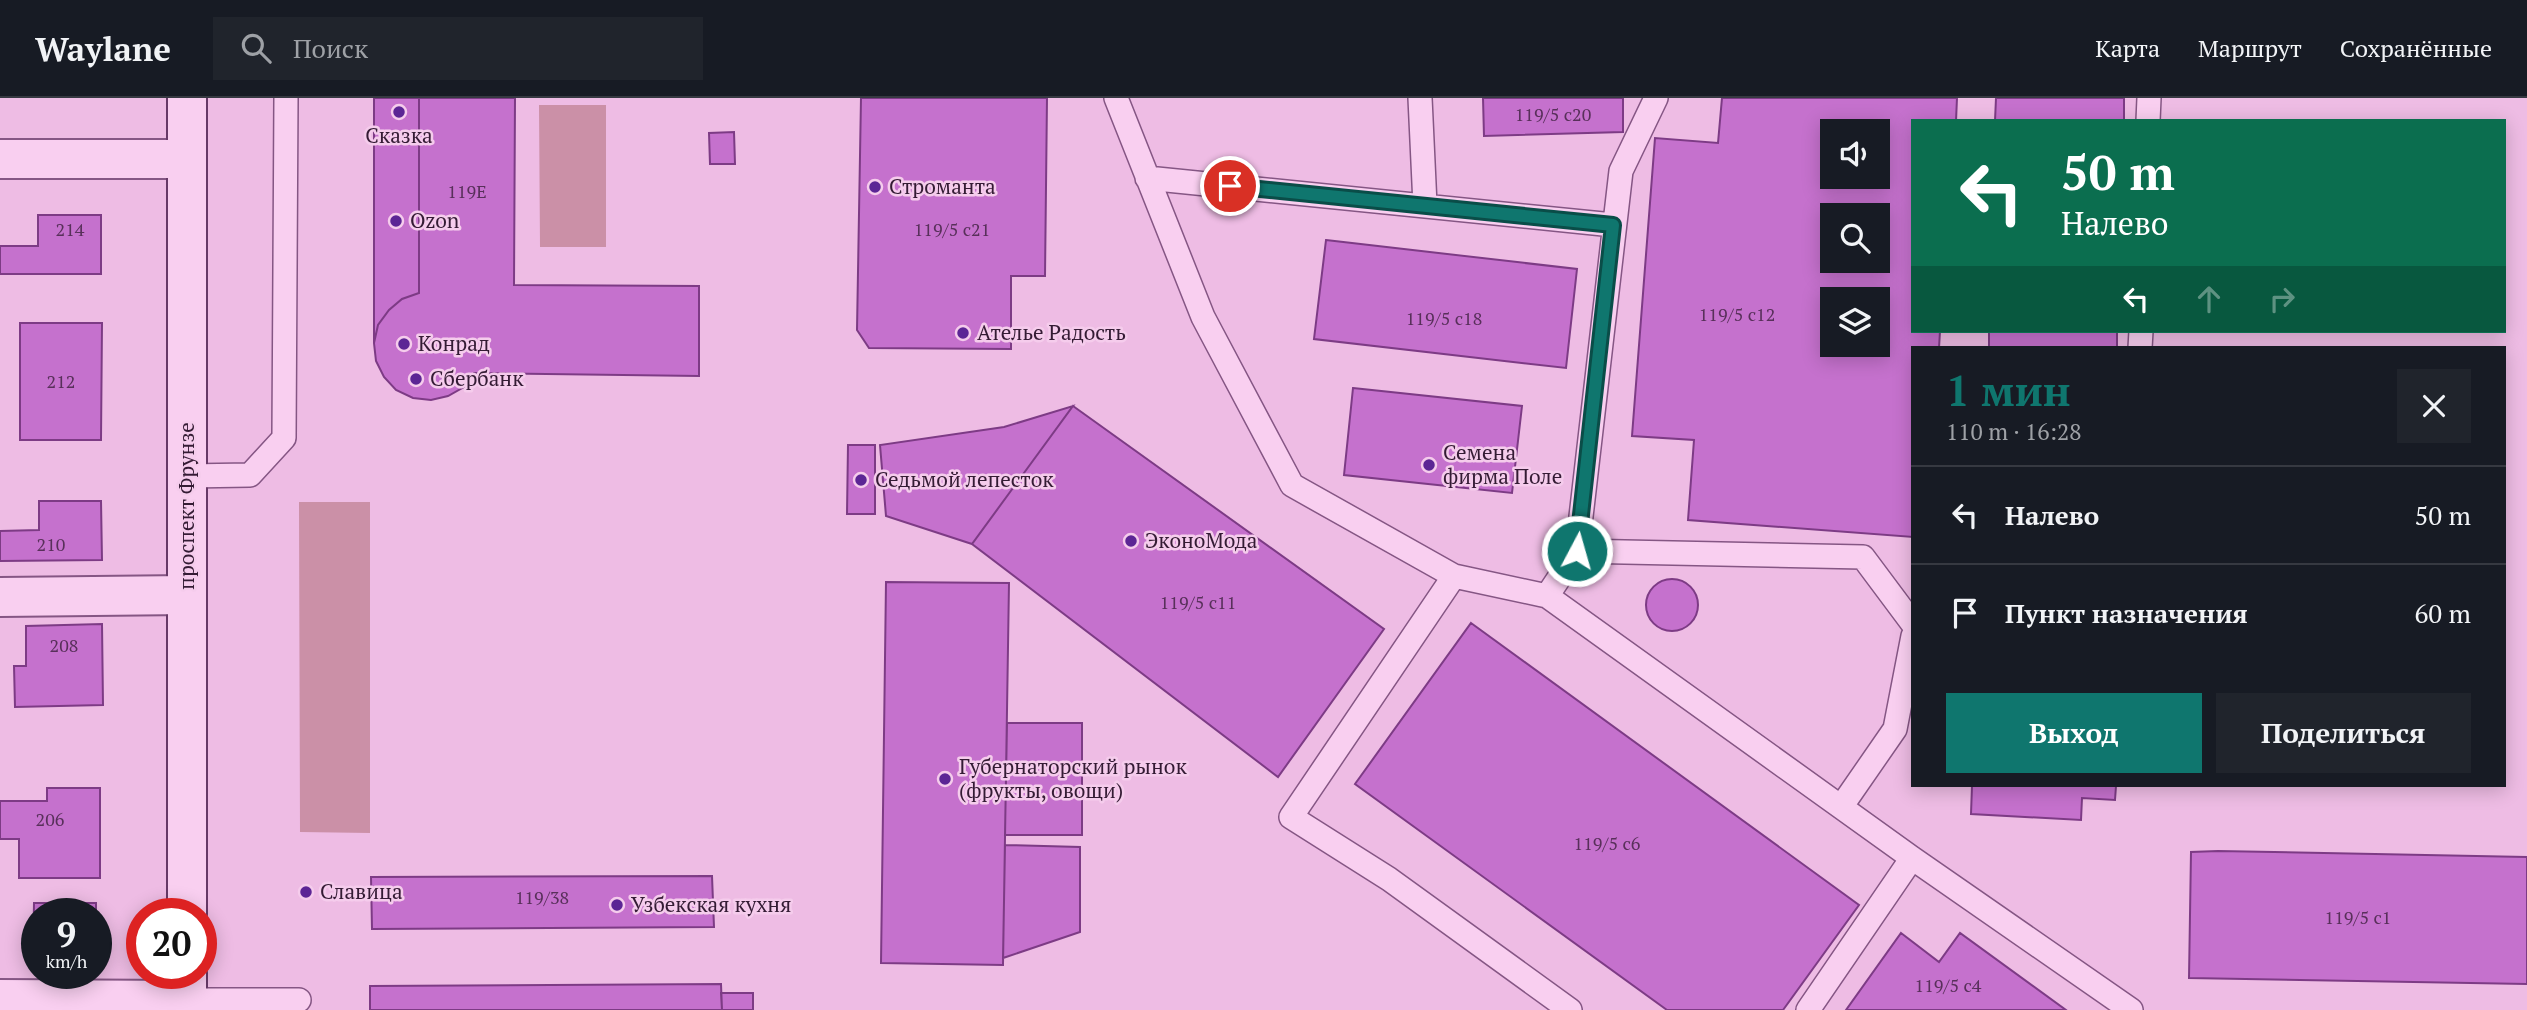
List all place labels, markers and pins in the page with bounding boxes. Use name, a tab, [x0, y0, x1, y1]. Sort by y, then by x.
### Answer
marker: Сказка	[391, 104, 407, 120]
place label: Сказка	[365, 121, 433, 149]
pin	[1200, 156, 1260, 216]
place label: Строманта	[889, 172, 996, 200]
marker: Строманта	[867, 179, 883, 195]
place label: Ozon	[410, 206, 460, 234]
marker: Ozon	[388, 213, 404, 229]
place label: Ателье Радость	[977, 318, 1126, 346]
marker: Ателье Радость	[955, 325, 971, 341]
place label: Конрад	[418, 329, 490, 357]
marker: Конрад	[396, 336, 412, 352]
place label: Сбербанк	[430, 364, 524, 392]
marker: Сбербанк	[408, 371, 424, 387]
place label: Семена фирма Поле	[1443, 438, 1562, 490]
marker: Семена фирма Поле	[1421, 457, 1437, 473]
place label: Седьмой лепесток	[875, 465, 1054, 493]
marker: Седьмой лепесток	[853, 472, 869, 488]
place label: ЭконоМода	[1145, 526, 1258, 554]
marker: ЭконоМода	[1123, 533, 1139, 549]
place label: Губернаторский рынок (фрукты, овощи)	[959, 752, 1187, 804]
marker: Губернаторский рынок (фрукты, овощи)	[937, 771, 953, 787]
place label: Славица	[320, 877, 403, 905]
marker: Славица	[298, 884, 314, 900]
place label: Узбекская кухня	[631, 890, 791, 918]
marker: Узбекская кухня	[609, 897, 625, 913]

